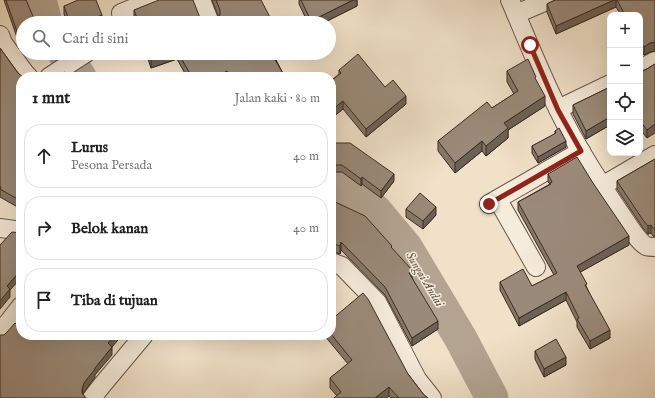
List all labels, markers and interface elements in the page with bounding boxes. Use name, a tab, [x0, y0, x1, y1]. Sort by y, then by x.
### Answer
map controls	[607, 12, 643, 156]
button: +	[607, 12, 643, 48]
search box	[16, 16, 336, 60]
icon: search	[30, 27, 52, 49]
text: Cari di sini	[62, 29, 129, 48]
route start	[521, 36, 539, 54]
button: −	[607, 48, 643, 84]
button: locate	[607, 84, 643, 120]
text: 1 mnt	[32, 88, 70, 109]
text: Jalan kaki · 80 m	[235, 90, 320, 107]
button: layers	[607, 120, 643, 156]
text: Lurus	[71, 138, 108, 157]
icon: ahead	[33, 145, 55, 167]
text: 40 m	[293, 148, 319, 165]
text: Pesona Persada	[71, 157, 152, 174]
route end	[480, 195, 498, 213]
icon: right	[33, 217, 55, 239]
text: Belok kanan	[71, 219, 148, 238]
text: 40 m	[293, 220, 319, 237]
water label: Sungai Andai	[401, 249, 448, 311]
icon: arrive	[33, 289, 55, 311]
text: Tiba di tujuan	[71, 291, 158, 310]

